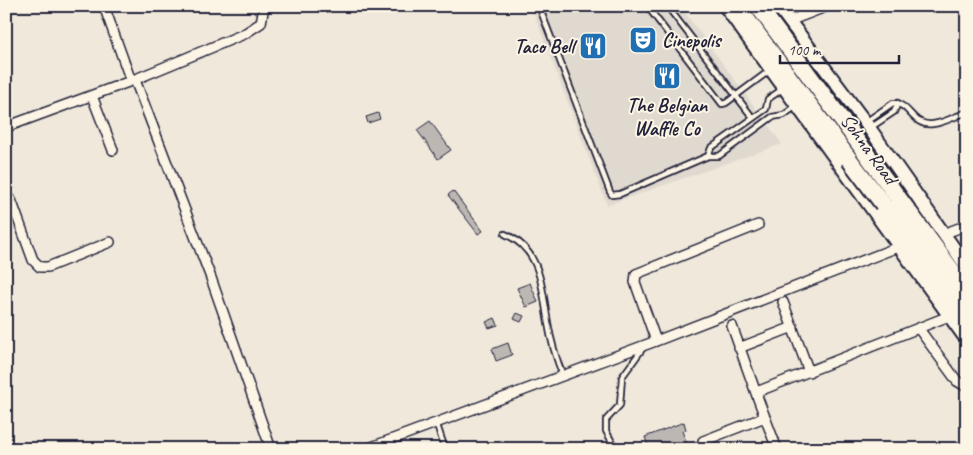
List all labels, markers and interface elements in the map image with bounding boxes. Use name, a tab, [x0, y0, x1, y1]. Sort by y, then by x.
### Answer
theatre icon: Cinepolis	[628, 25, 658, 55]
place label: Cinepolis	[662, 28, 723, 53]
restaurant icon: Taco Bell	[578, 31, 608, 61]
scale bar	[780, 32, 899, 64]
place label: Taco Bell	[514, 34, 577, 59]
text: 100 m	[788, 41, 822, 60]
restaurant icon: The Belgian Waffle Co	[652, 61, 682, 91]
place label: The Belgian Waffle Co	[627, 93, 708, 141]
street label: Sohna Road	[835, 109, 905, 192]

